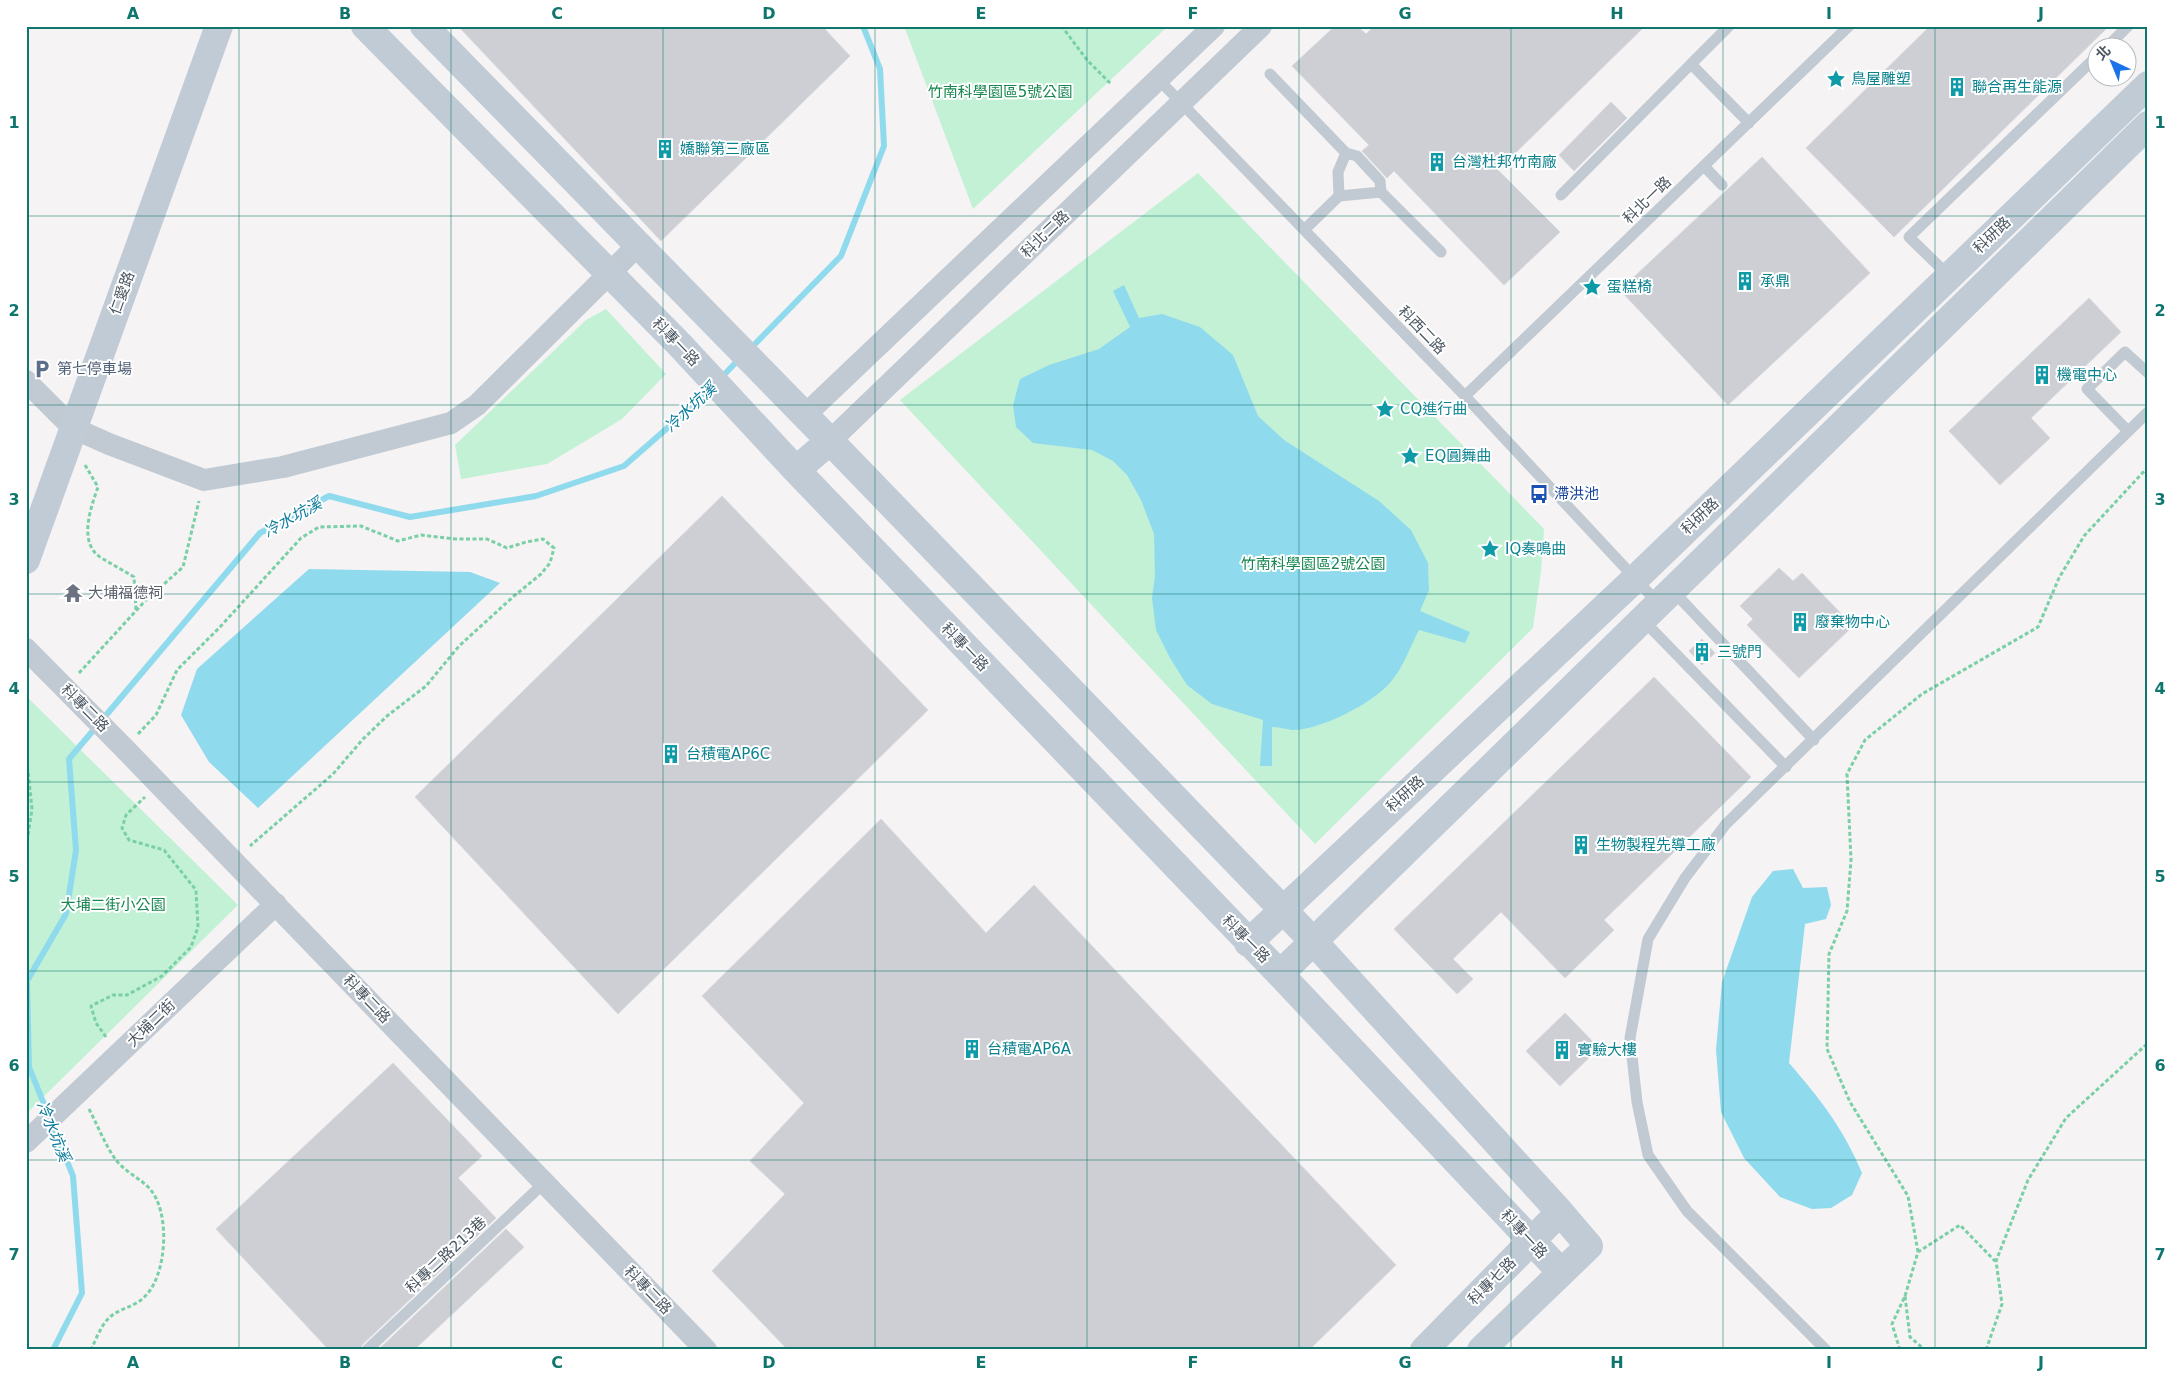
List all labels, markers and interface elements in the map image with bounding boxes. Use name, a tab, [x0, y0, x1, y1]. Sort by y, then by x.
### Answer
text: A	[127, 4, 140, 23]
text: B	[339, 4, 351, 23]
text: C	[551, 4, 563, 23]
text: D	[762, 4, 776, 23]
text: E	[976, 4, 986, 23]
text: F	[1188, 4, 1198, 23]
text: G	[1398, 4, 1412, 23]
text: H	[1610, 4, 1624, 23]
text: I	[1826, 4, 1832, 23]
text: J	[2037, 4, 2044, 23]
north arrow	[2086, 38, 2136, 88]
text: 北	[2092, 42, 2114, 63]
place icon: 鳥屋雕塑	[1825, 68, 1847, 90]
place label: 鳥屋雕塑	[1851, 70, 1911, 88]
building icon: 聯合再生能源	[1946, 76, 1968, 98]
place label: 聯合再生能源	[1972, 78, 2062, 96]
park label: 竹南科學園區5號公園	[928, 83, 1072, 101]
text: 1	[8, 113, 20, 132]
text: 1	[2154, 113, 2166, 132]
building icon: 嬌聯第三廠區	[654, 138, 676, 160]
place label: 嬌聯第三廠區	[680, 140, 770, 158]
building icon: 台灣杜邦竹南廠	[1426, 151, 1448, 173]
place label: 台灣杜邦竹南廠	[1452, 153, 1557, 171]
street label: 科北一路	[1619, 173, 1675, 227]
street label: 科北二路	[1017, 207, 1073, 261]
street label: 科研路	[1970, 213, 2014, 257]
street label: 仁愛路	[106, 269, 138, 317]
building icon: 承鼎	[1734, 270, 1756, 292]
place label: 承鼎	[1760, 272, 1790, 290]
place icon: 蛋糕椅	[1581, 276, 1603, 298]
place label: 蛋糕椅	[1607, 278, 1652, 296]
text: 2	[8, 301, 20, 320]
text: 2	[2154, 301, 2166, 320]
street label: 科西二路	[1395, 302, 1449, 358]
street label: 科專一路	[649, 314, 703, 370]
parking icon: 第七停車場	[31, 358, 53, 380]
place label: 第七停車場	[57, 360, 132, 378]
building icon: 機電中心	[2031, 364, 2053, 386]
place label: 機電中心	[2057, 366, 2117, 384]
water label: 冷水坑溪	[660, 377, 722, 436]
place icon: CQ進行曲	[1374, 398, 1396, 420]
place label: CQ進行曲	[1400, 400, 1467, 418]
place icon: EQ圓舞曲	[1399, 445, 1421, 467]
place label: EQ圓舞曲	[1425, 447, 1491, 465]
bus stop icon: 滯洪池	[1528, 483, 1550, 505]
place label: 滯洪池	[1554, 485, 1599, 503]
text: 3	[8, 490, 20, 509]
text: 3	[2154, 490, 2166, 509]
water label: 冷水坑溪	[260, 493, 327, 541]
street label: 科研路	[1678, 494, 1722, 538]
place icon: IQ奏鳴曲	[1479, 538, 1501, 560]
place label: IQ奏鳴曲	[1505, 540, 1566, 558]
park label: 竹南科學園區2號公園	[1241, 555, 1385, 573]
temple icon: 大埔福德祠	[62, 582, 84, 604]
place label: 大埔福德祠	[88, 584, 163, 602]
building icon: 廢棄物中心	[1789, 611, 1811, 633]
place label: 廢棄物中心	[1815, 613, 1890, 631]
street label: 科專一路	[938, 619, 992, 675]
building icon: 三號門	[1691, 641, 1713, 663]
place label: 三號門	[1717, 643, 1762, 661]
text: 4	[8, 679, 20, 698]
text: 4	[2154, 679, 2166, 698]
street label: 科專二路	[57, 680, 113, 736]
building icon: 台積電AP6C	[660, 743, 682, 765]
place label: 台積電AP6C	[686, 745, 770, 763]
street label: 科研路	[1382, 772, 1428, 816]
building icon: 生物製程先導工廠	[1570, 834, 1592, 856]
place label: 生物製程先導工廠	[1596, 836, 1716, 854]
text: 5	[8, 867, 20, 886]
text: 5	[2154, 867, 2166, 886]
park label: 大埔二街小公園	[60, 896, 166, 914]
street label: 科專一路	[1218, 911, 1274, 967]
street label: 科專二路	[340, 971, 394, 1027]
street label: 大埔二街	[123, 996, 179, 1050]
building icon: 台積電AP6A	[961, 1038, 983, 1060]
building icon: 實驗大樓	[1551, 1039, 1573, 1061]
place label: 台積電AP6A	[987, 1040, 1072, 1058]
place label: 實驗大樓	[1577, 1041, 1637, 1059]
text: 6	[8, 1056, 20, 1075]
text: 6	[2154, 1056, 2166, 1075]
water label: 冷水坑溪	[33, 1098, 75, 1166]
street label: 科專一路	[1497, 1206, 1551, 1262]
street label: 科專二路213巷	[402, 1213, 490, 1297]
text: 7	[8, 1245, 20, 1264]
text: 7	[2154, 1245, 2166, 1264]
street label: 科專七路	[1464, 1253, 1520, 1309]
street label: 科專二路	[621, 1262, 675, 1318]
text: A	[127, 1353, 140, 1372]
text: B	[339, 1353, 351, 1372]
text: C	[551, 1353, 563, 1372]
text: D	[762, 1353, 776, 1372]
text: E	[976, 1353, 986, 1372]
text: F	[1188, 1353, 1198, 1372]
text: G	[1398, 1353, 1412, 1372]
text: H	[1610, 1353, 1624, 1372]
text: I	[1826, 1353, 1832, 1372]
text: J	[2037, 1353, 2044, 1372]

